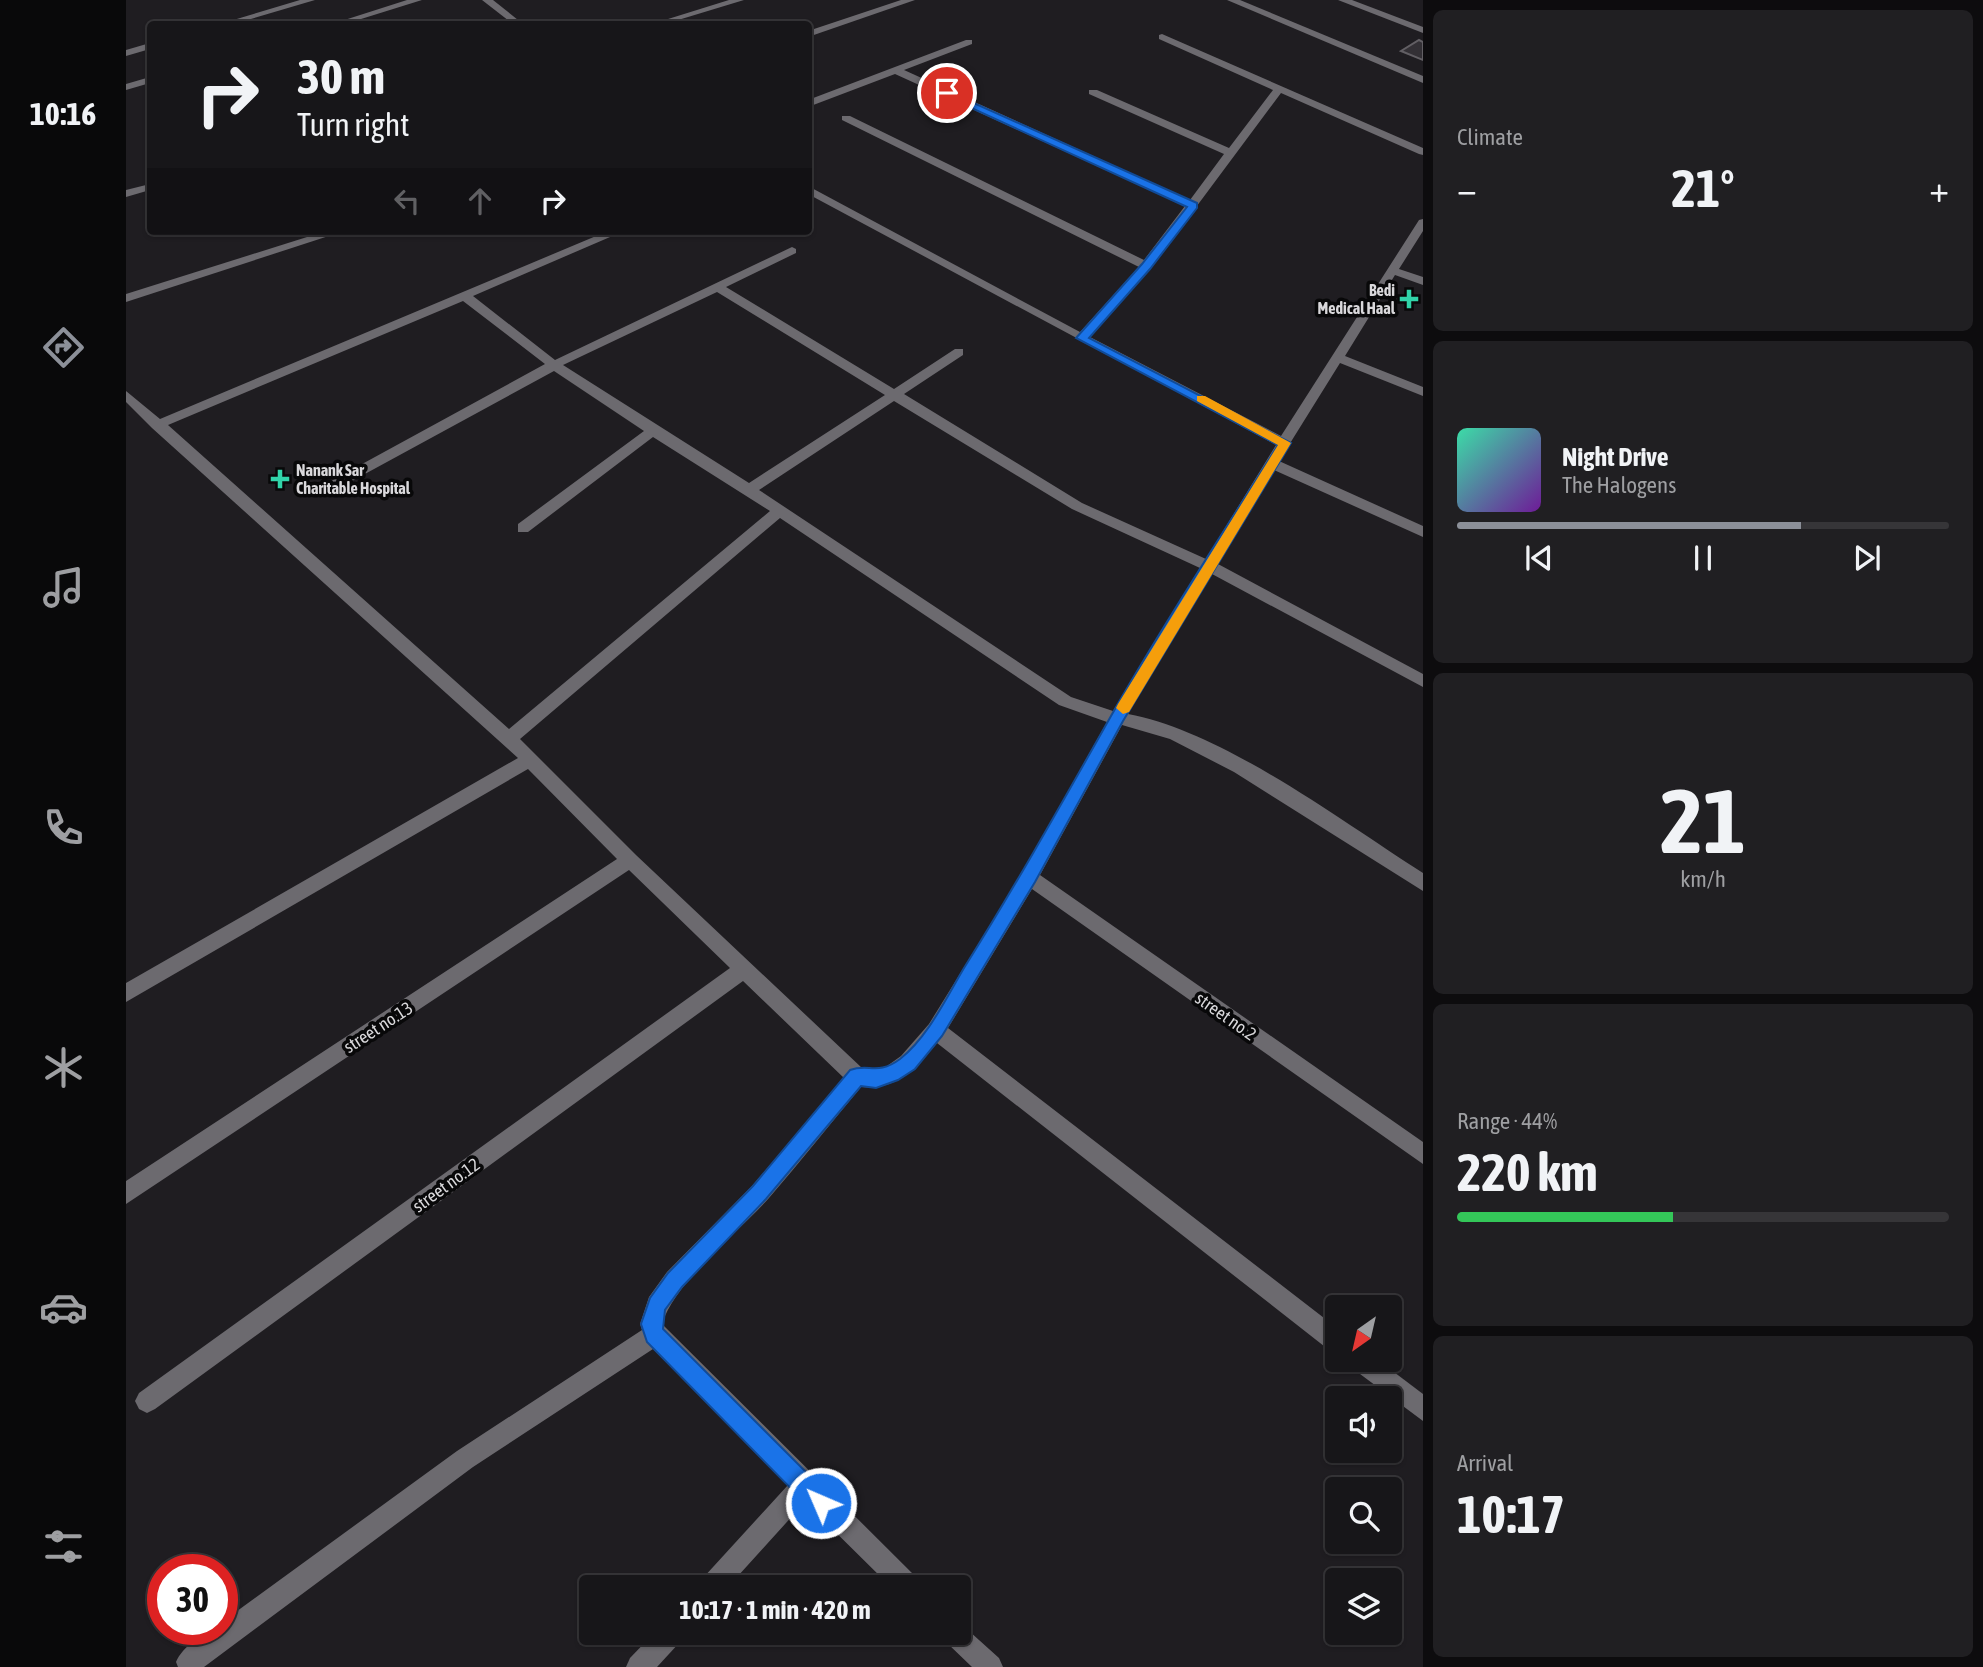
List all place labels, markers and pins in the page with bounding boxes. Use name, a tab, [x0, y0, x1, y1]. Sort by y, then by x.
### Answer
pin	[917, 63, 977, 123]
place label: Bedi Medical Haal	[1318, 281, 1396, 317]
marker: Bedi Medical Haal	[1401, 291, 1417, 307]
place label: Nanank Sar Charitable Hospital	[296, 461, 411, 497]
marker: Nanank Sar Charitable Hospital	[270, 469, 290, 489]

